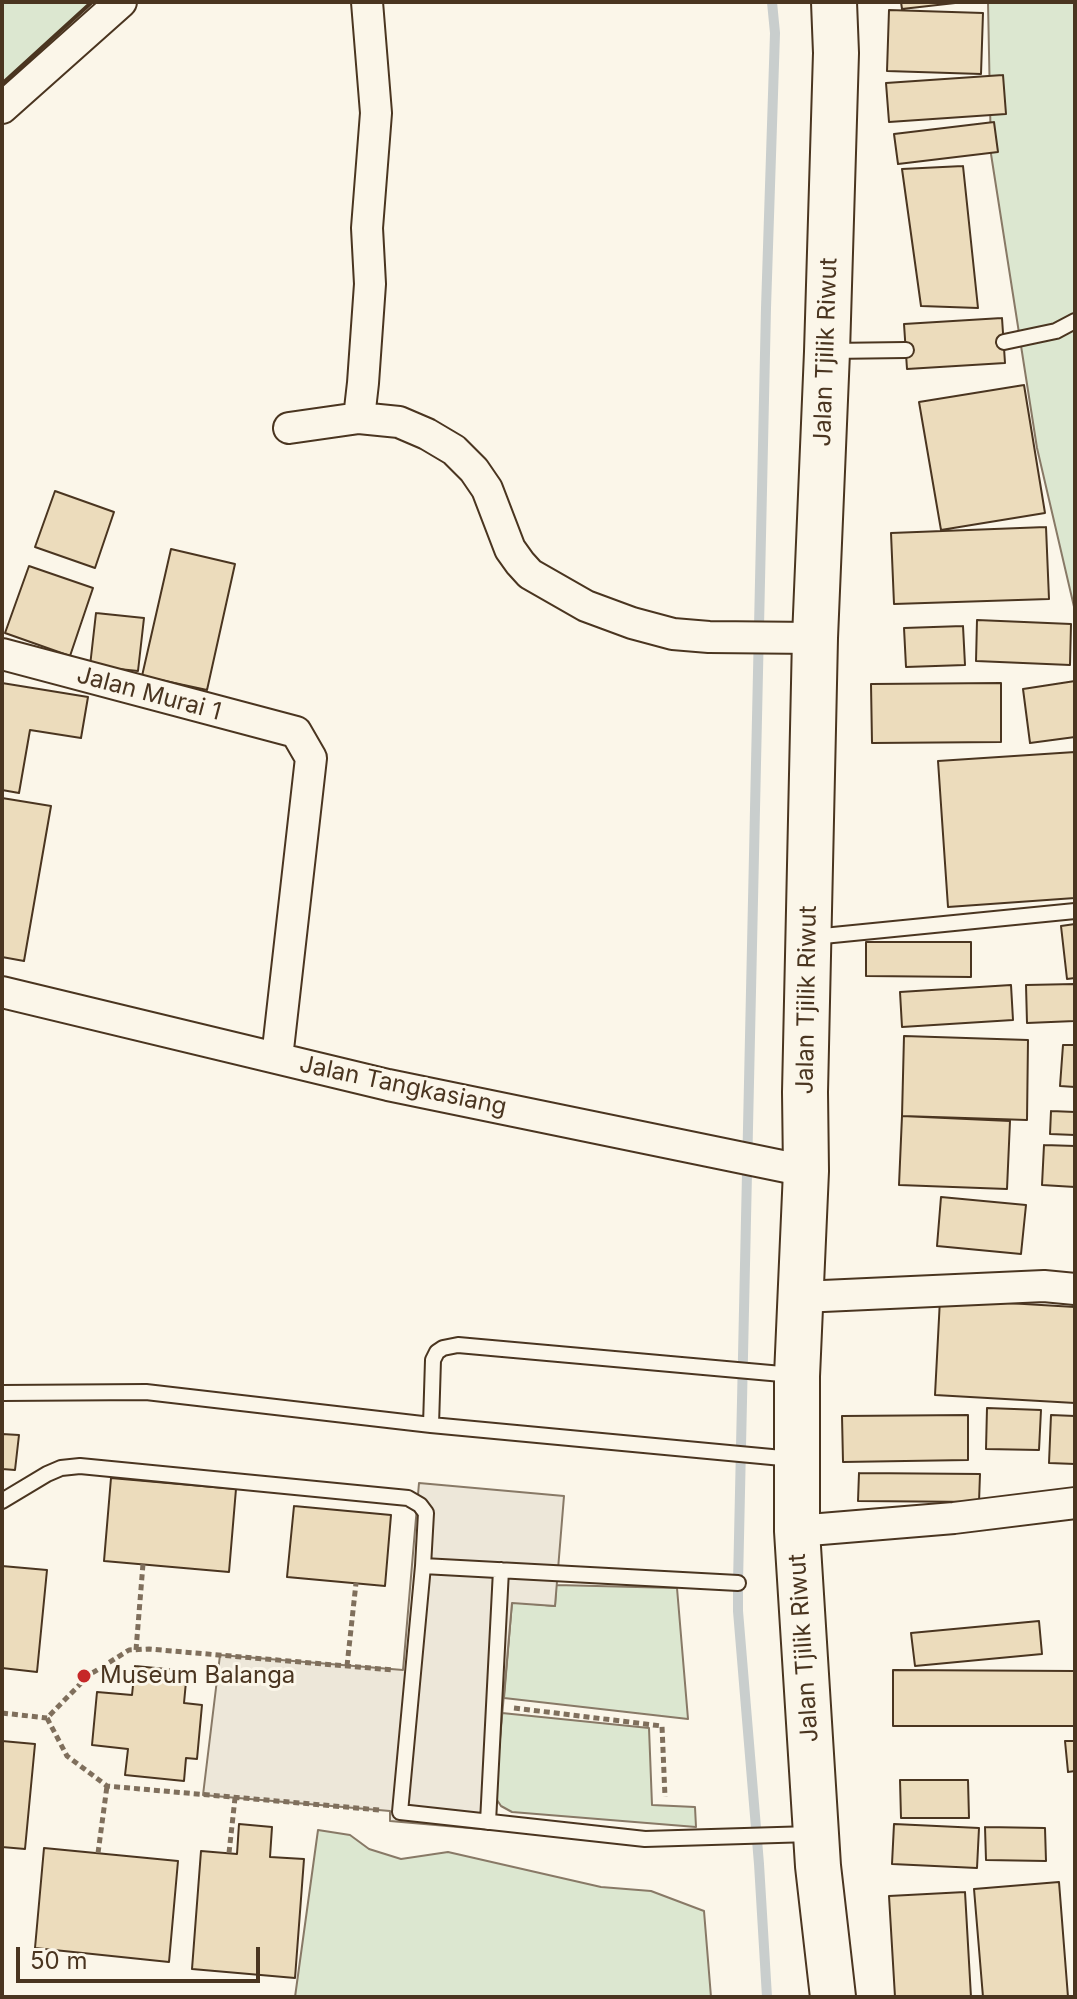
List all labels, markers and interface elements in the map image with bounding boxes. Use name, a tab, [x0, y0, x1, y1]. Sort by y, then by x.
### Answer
street label: Jalan Tjilik Riwut	[808, 257, 844, 447]
street label: Jalan Murai 1	[74, 661, 224, 727]
street label: Jalan Tjilik Riwut	[791, 905, 823, 1095]
street label: Jalan Tangkasiang	[297, 1050, 509, 1122]
street label: Jalan Tjilik Riwut	[783, 1553, 825, 1743]
place label: Museum Balanga	[100, 1662, 295, 1690]
marker: Museum Balanga	[75, 1667, 93, 1685]
scale bar	[20, 1931, 264, 1981]
text: 50 m	[30, 1946, 88, 1975]

